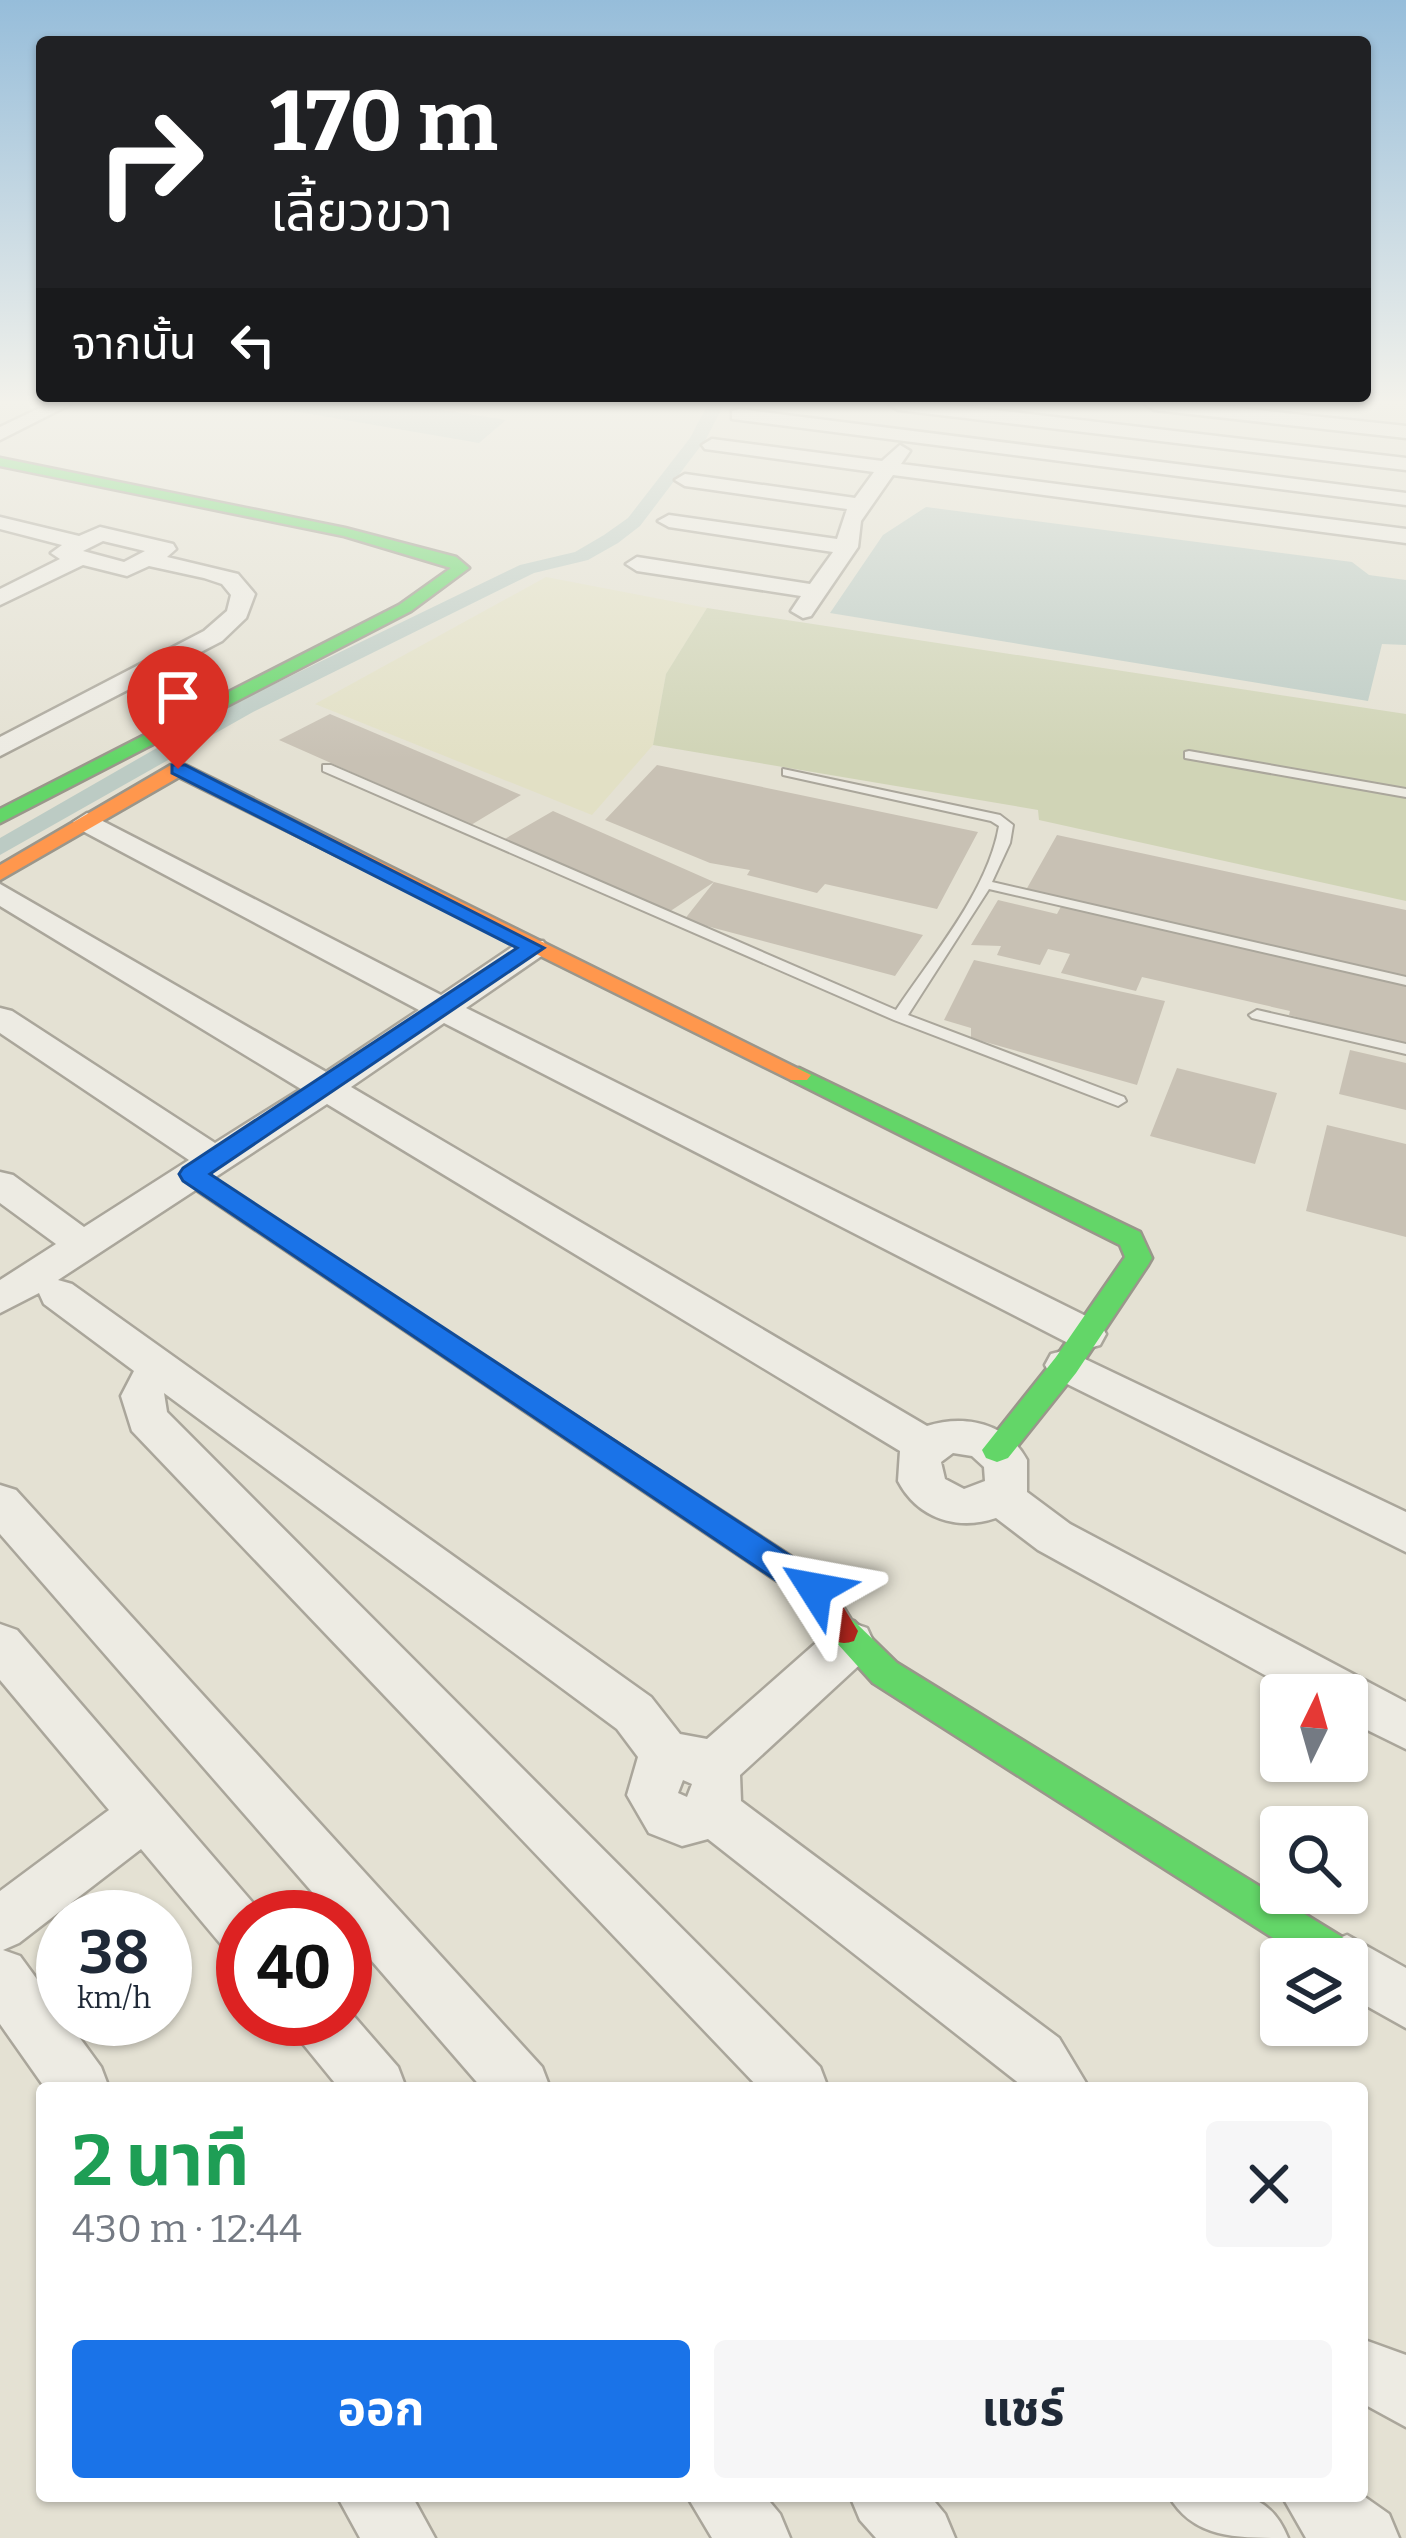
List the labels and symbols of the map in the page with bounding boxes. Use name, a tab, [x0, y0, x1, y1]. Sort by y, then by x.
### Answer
pin	[127, 646, 229, 769]
position arrow	[752, 1526, 878, 1652]
north arrow	[1260, 1674, 1368, 1782]
speed limit sign: 40	[216, 1890, 372, 2046]

